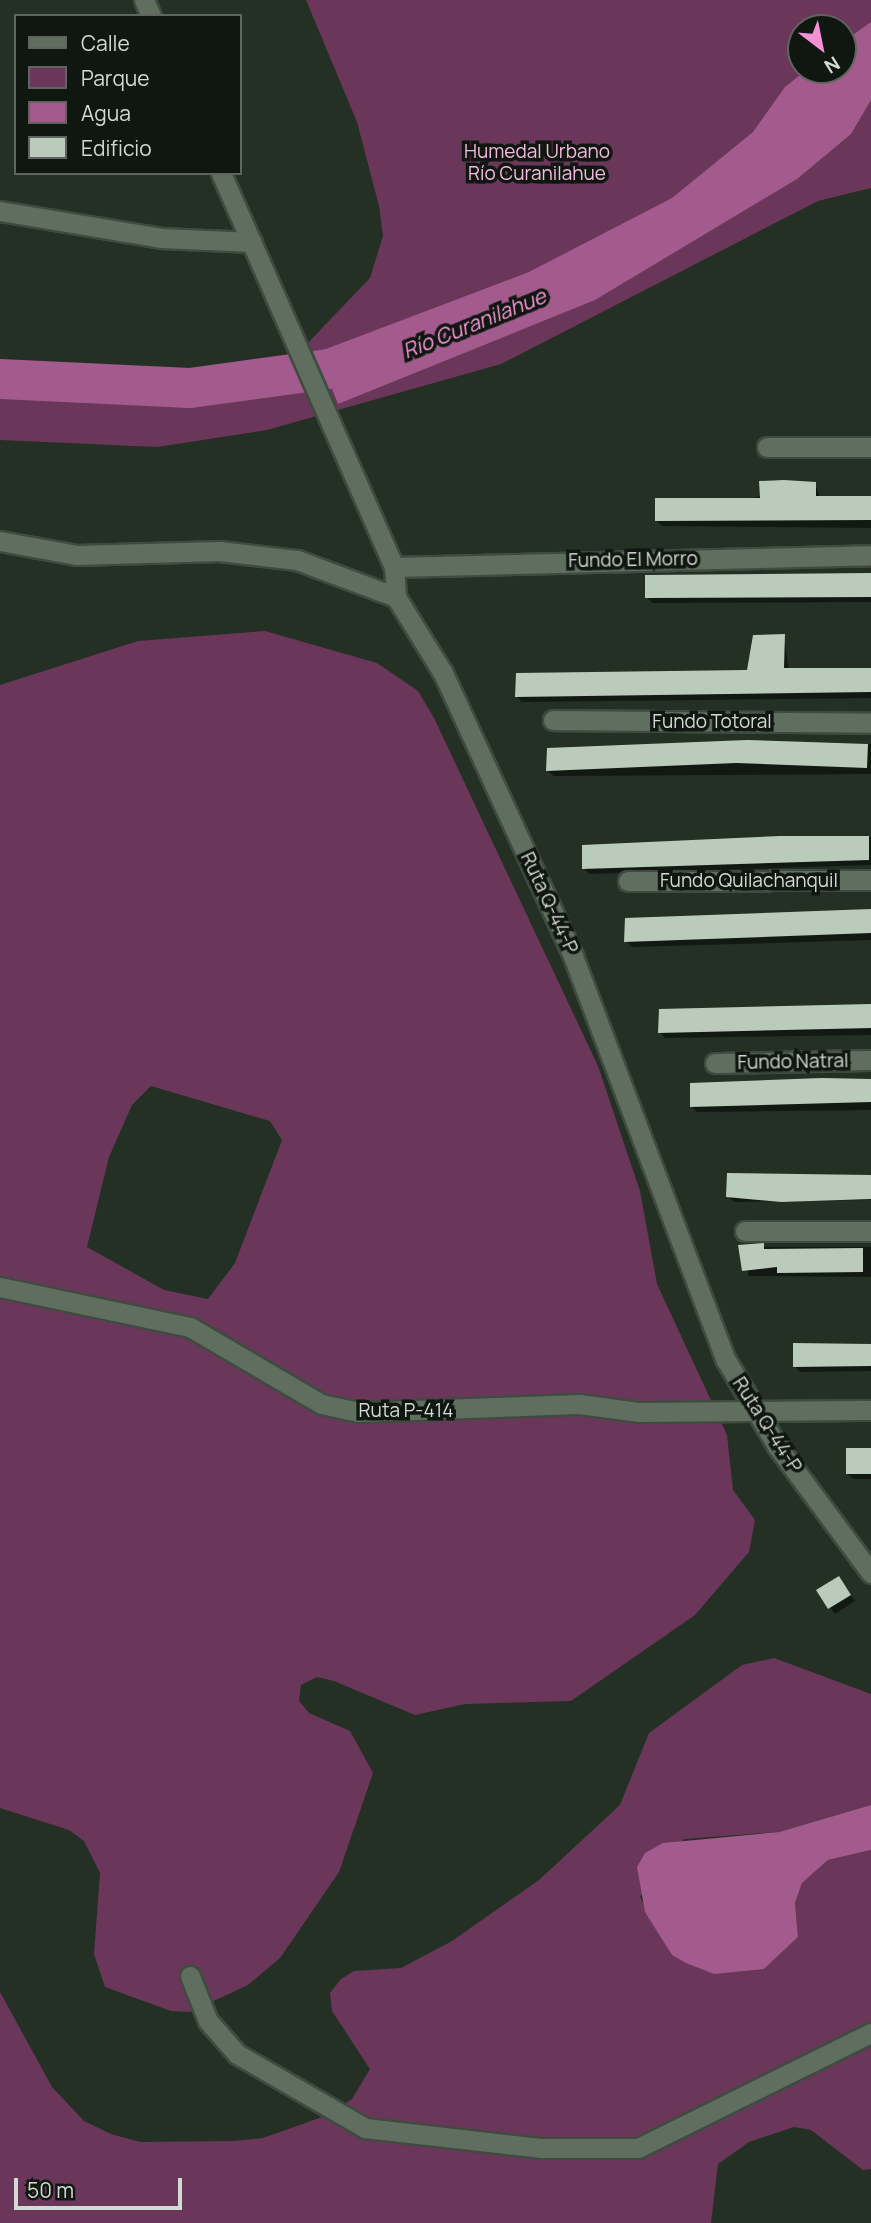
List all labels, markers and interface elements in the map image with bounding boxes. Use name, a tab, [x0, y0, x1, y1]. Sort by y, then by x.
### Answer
legend	[14, 14, 242, 175]
north arrow	[787, 14, 857, 84]
text: Calle	[81, 29, 130, 57]
text: N	[819, 50, 845, 80]
text: Parque	[81, 64, 150, 92]
text: Agua	[81, 99, 131, 127]
text: Edificio	[81, 134, 152, 162]
park label: Humedal Urbano Río Curanilahue	[464, 141, 610, 185]
water label: Río Curanilahue	[399, 283, 549, 363]
street label: Fundo El Morro	[568, 547, 698, 573]
street label: Fundo Totoral	[652, 711, 772, 733]
street label: Ruta Q-44-P	[516, 849, 582, 957]
street label: Fundo Quilachanquil	[660, 870, 838, 892]
street label: Fundo Natral	[737, 1050, 849, 1074]
street label: Ruta Q-44-P	[728, 1373, 806, 1477]
street label: Ruta P-414	[359, 1400, 453, 1422]
scale bar	[18, 2164, 186, 2208]
text: 50 m	[27, 2176, 74, 2204]

